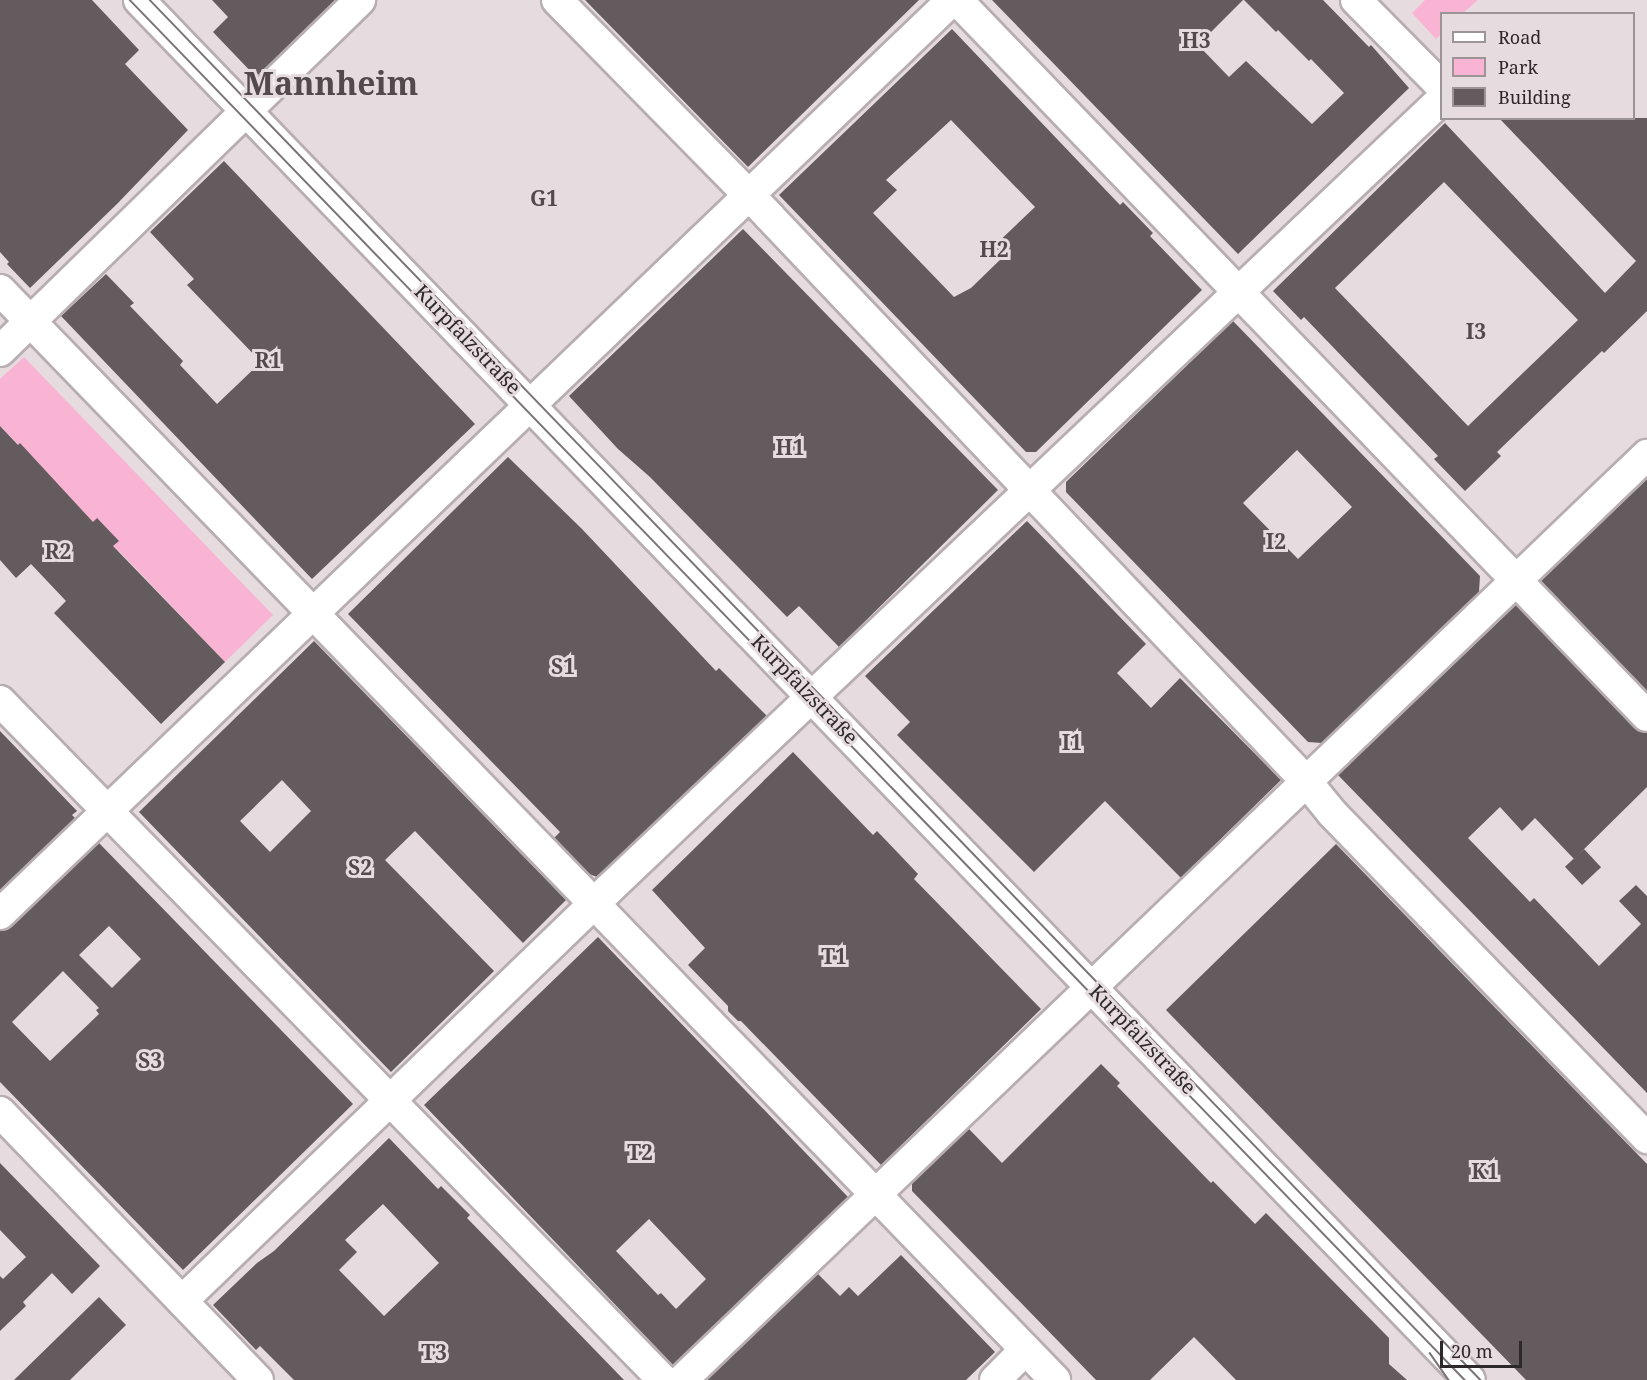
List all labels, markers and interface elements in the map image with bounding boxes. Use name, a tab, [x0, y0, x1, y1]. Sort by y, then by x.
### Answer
legend	[1440, 12, 1635, 120]
text: Road	[1498, 25, 1541, 49]
district label: H3	[1181, 27, 1211, 53]
text: Park	[1498, 55, 1538, 79]
district label: Mannheim	[244, 64, 418, 102]
text: Building	[1498, 85, 1571, 109]
district label: G1	[530, 185, 558, 211]
district label: H2	[979, 236, 1009, 262]
street label: Kurpfalzstraße	[410, 279, 526, 399]
district label: I3	[1466, 318, 1486, 344]
district label: R1	[255, 347, 281, 373]
district label: H1	[775, 434, 805, 460]
district label: I2	[1266, 528, 1286, 554]
district label: R2	[45, 538, 71, 564]
street label: Kurpfalzstraße	[747, 629, 863, 749]
district label: S1	[551, 653, 575, 679]
district label: I1	[1062, 729, 1082, 755]
district label: S2	[348, 854, 372, 880]
district label: T1	[821, 943, 847, 969]
street label: Kurpfalzstraße	[1085, 979, 1201, 1099]
district label: S3	[138, 1047, 162, 1073]
district label: T2	[627, 1139, 653, 1165]
district label: K1	[1471, 1158, 1499, 1184]
scale bar	[1443, 1329, 1526, 1367]
district label: T3	[421, 1339, 447, 1365]
text: 20 m	[1451, 1339, 1493, 1363]

